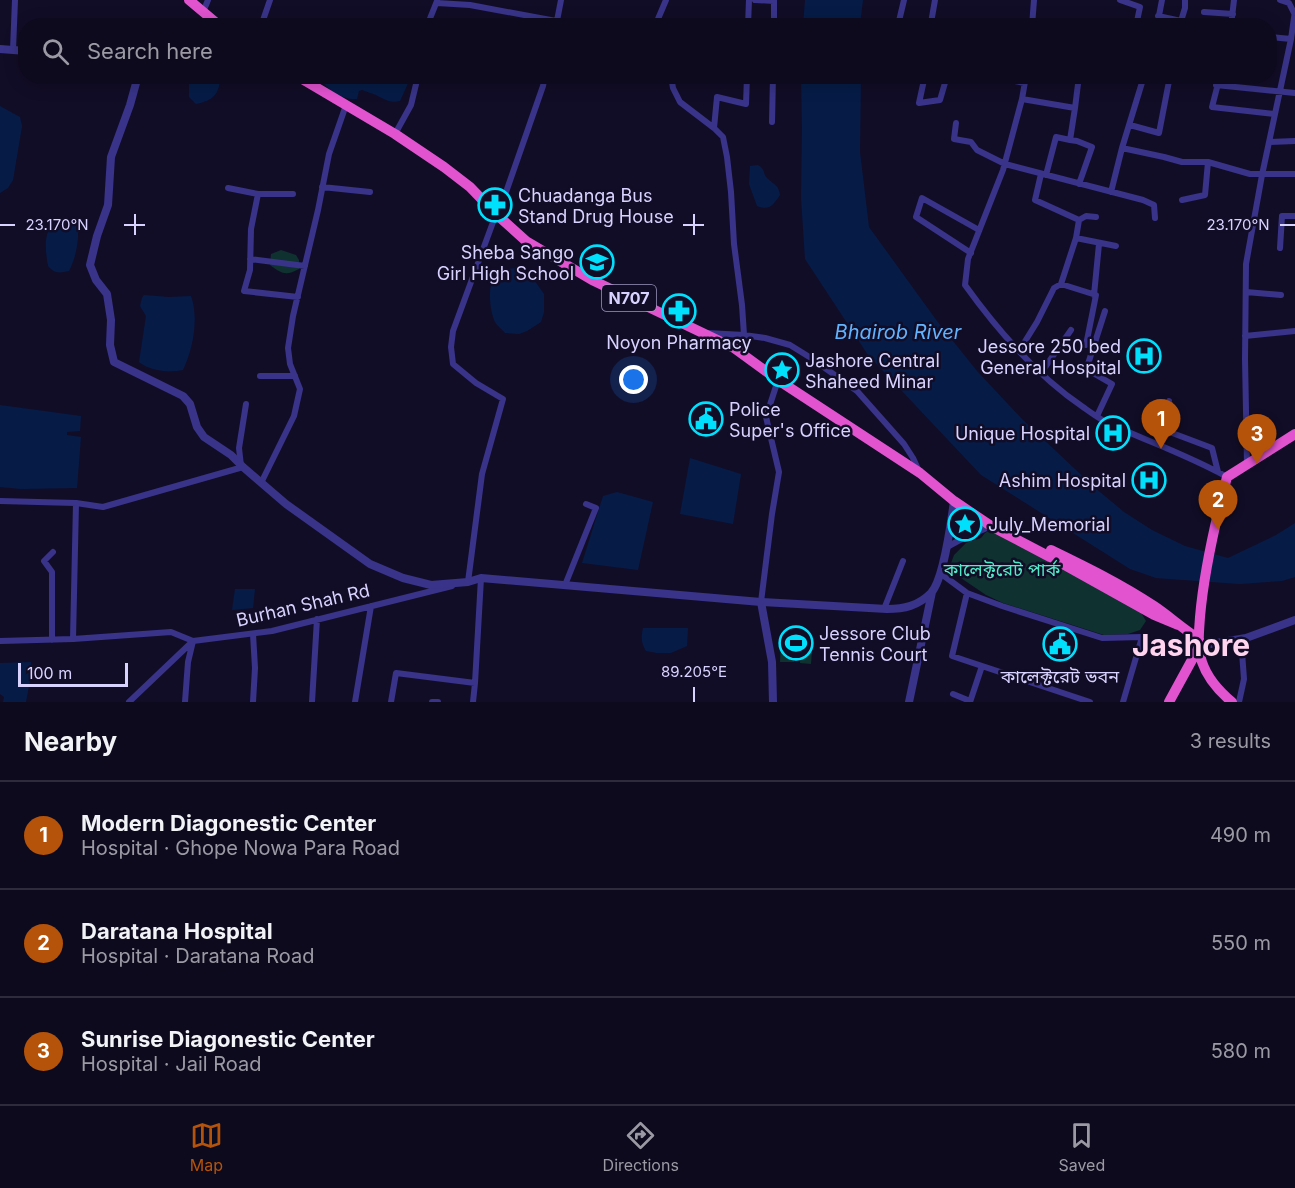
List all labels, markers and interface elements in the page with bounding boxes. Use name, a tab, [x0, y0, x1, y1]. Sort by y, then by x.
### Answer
search box	[18, 18, 1277, 84]
icon: search	[39, 35, 72, 68]
text: Search here	[87, 38, 213, 64]
place label: Chuadanga Bus Stand Drug House	[518, 185, 674, 227]
pharmacy icon: Chuadanga Bus Stand Drug House	[477, 187, 513, 223]
text: 23.170°N	[25, 215, 89, 234]
text: 23.170°N	[1206, 215, 1270, 234]
place label: Sheba Sango Girl High School	[437, 242, 574, 284]
school or university icon: Sheba Sango Girl High School	[579, 244, 615, 280]
road number: N707	[602, 285, 656, 311]
pharmacy icon: Noyon Pharmacy	[661, 293, 697, 329]
water label: Bhairob River	[835, 320, 962, 344]
place label: Noyon Pharmacy	[606, 332, 752, 353]
place label: Jessore 250 bed General Hospital	[978, 336, 1121, 378]
hospital icon: Jessore 250 bed General Hospital	[1126, 338, 1162, 374]
place label: Jashore Central Shaheed Minar	[805, 350, 940, 392]
place icon: Jashore Central Shaheed Minar	[764, 352, 800, 388]
your location	[619, 365, 648, 394]
place label: Police Super's Office	[729, 399, 851, 441]
pin: 1	[1142, 400, 1180, 449]
public building icon: Police Super's Office	[688, 401, 724, 437]
pin: 3	[1238, 414, 1276, 464]
hospital icon: Unique Hospital	[1095, 415, 1131, 451]
place label: Unique Hospital	[955, 423, 1090, 444]
hospital icon: Ashim Hospital	[1131, 462, 1167, 498]
place label: Ashim Hospital	[999, 470, 1126, 491]
pin: 2	[1198, 480, 1238, 530]
place icon: July_Memorial	[947, 506, 983, 542]
place label: July_Memorial	[988, 514, 1110, 535]
park label: কালেক্টরেট পার্ক	[943, 559, 1061, 580]
street label: Burhan Shah Rd	[234, 579, 372, 631]
place label: Jessore Club Tennis Court	[819, 623, 931, 665]
sports icon: Jessore Club Tennis Court	[778, 625, 814, 661]
public building icon: কালেক্টরেট ভবন	[1042, 626, 1078, 662]
district label: Jashore	[1132, 627, 1250, 663]
scale bar	[18, 660, 128, 688]
text: 89.205°E	[661, 662, 727, 681]
text: 100 m	[27, 663, 72, 683]
place label: কালেক্টরেট ভবন	[1000, 666, 1120, 687]
text: Nearby	[24, 726, 117, 757]
text: 3 results	[1190, 729, 1271, 753]
text: Modern Diagonestic Center	[81, 810, 376, 836]
text: 1	[39, 823, 48, 847]
text: 490 m	[1210, 823, 1271, 847]
text: Hospital · Ghope Nowa Para Road	[81, 836, 400, 860]
text: Daratana Hospital	[81, 918, 273, 944]
text: 2	[37, 931, 50, 955]
text: 550 m	[1211, 931, 1271, 955]
text: Hospital · Daratana Road	[81, 944, 314, 968]
text: Sunrise Diagonestic Center	[81, 1026, 375, 1052]
text: 3	[37, 1039, 50, 1063]
text: 580 m	[1211, 1039, 1271, 1063]
text: Hospital · Jail Road	[81, 1052, 261, 1076]
tab: Map	[190, 1119, 223, 1175]
tab: Directions	[603, 1119, 679, 1175]
tab: Saved	[1058, 1119, 1105, 1175]

